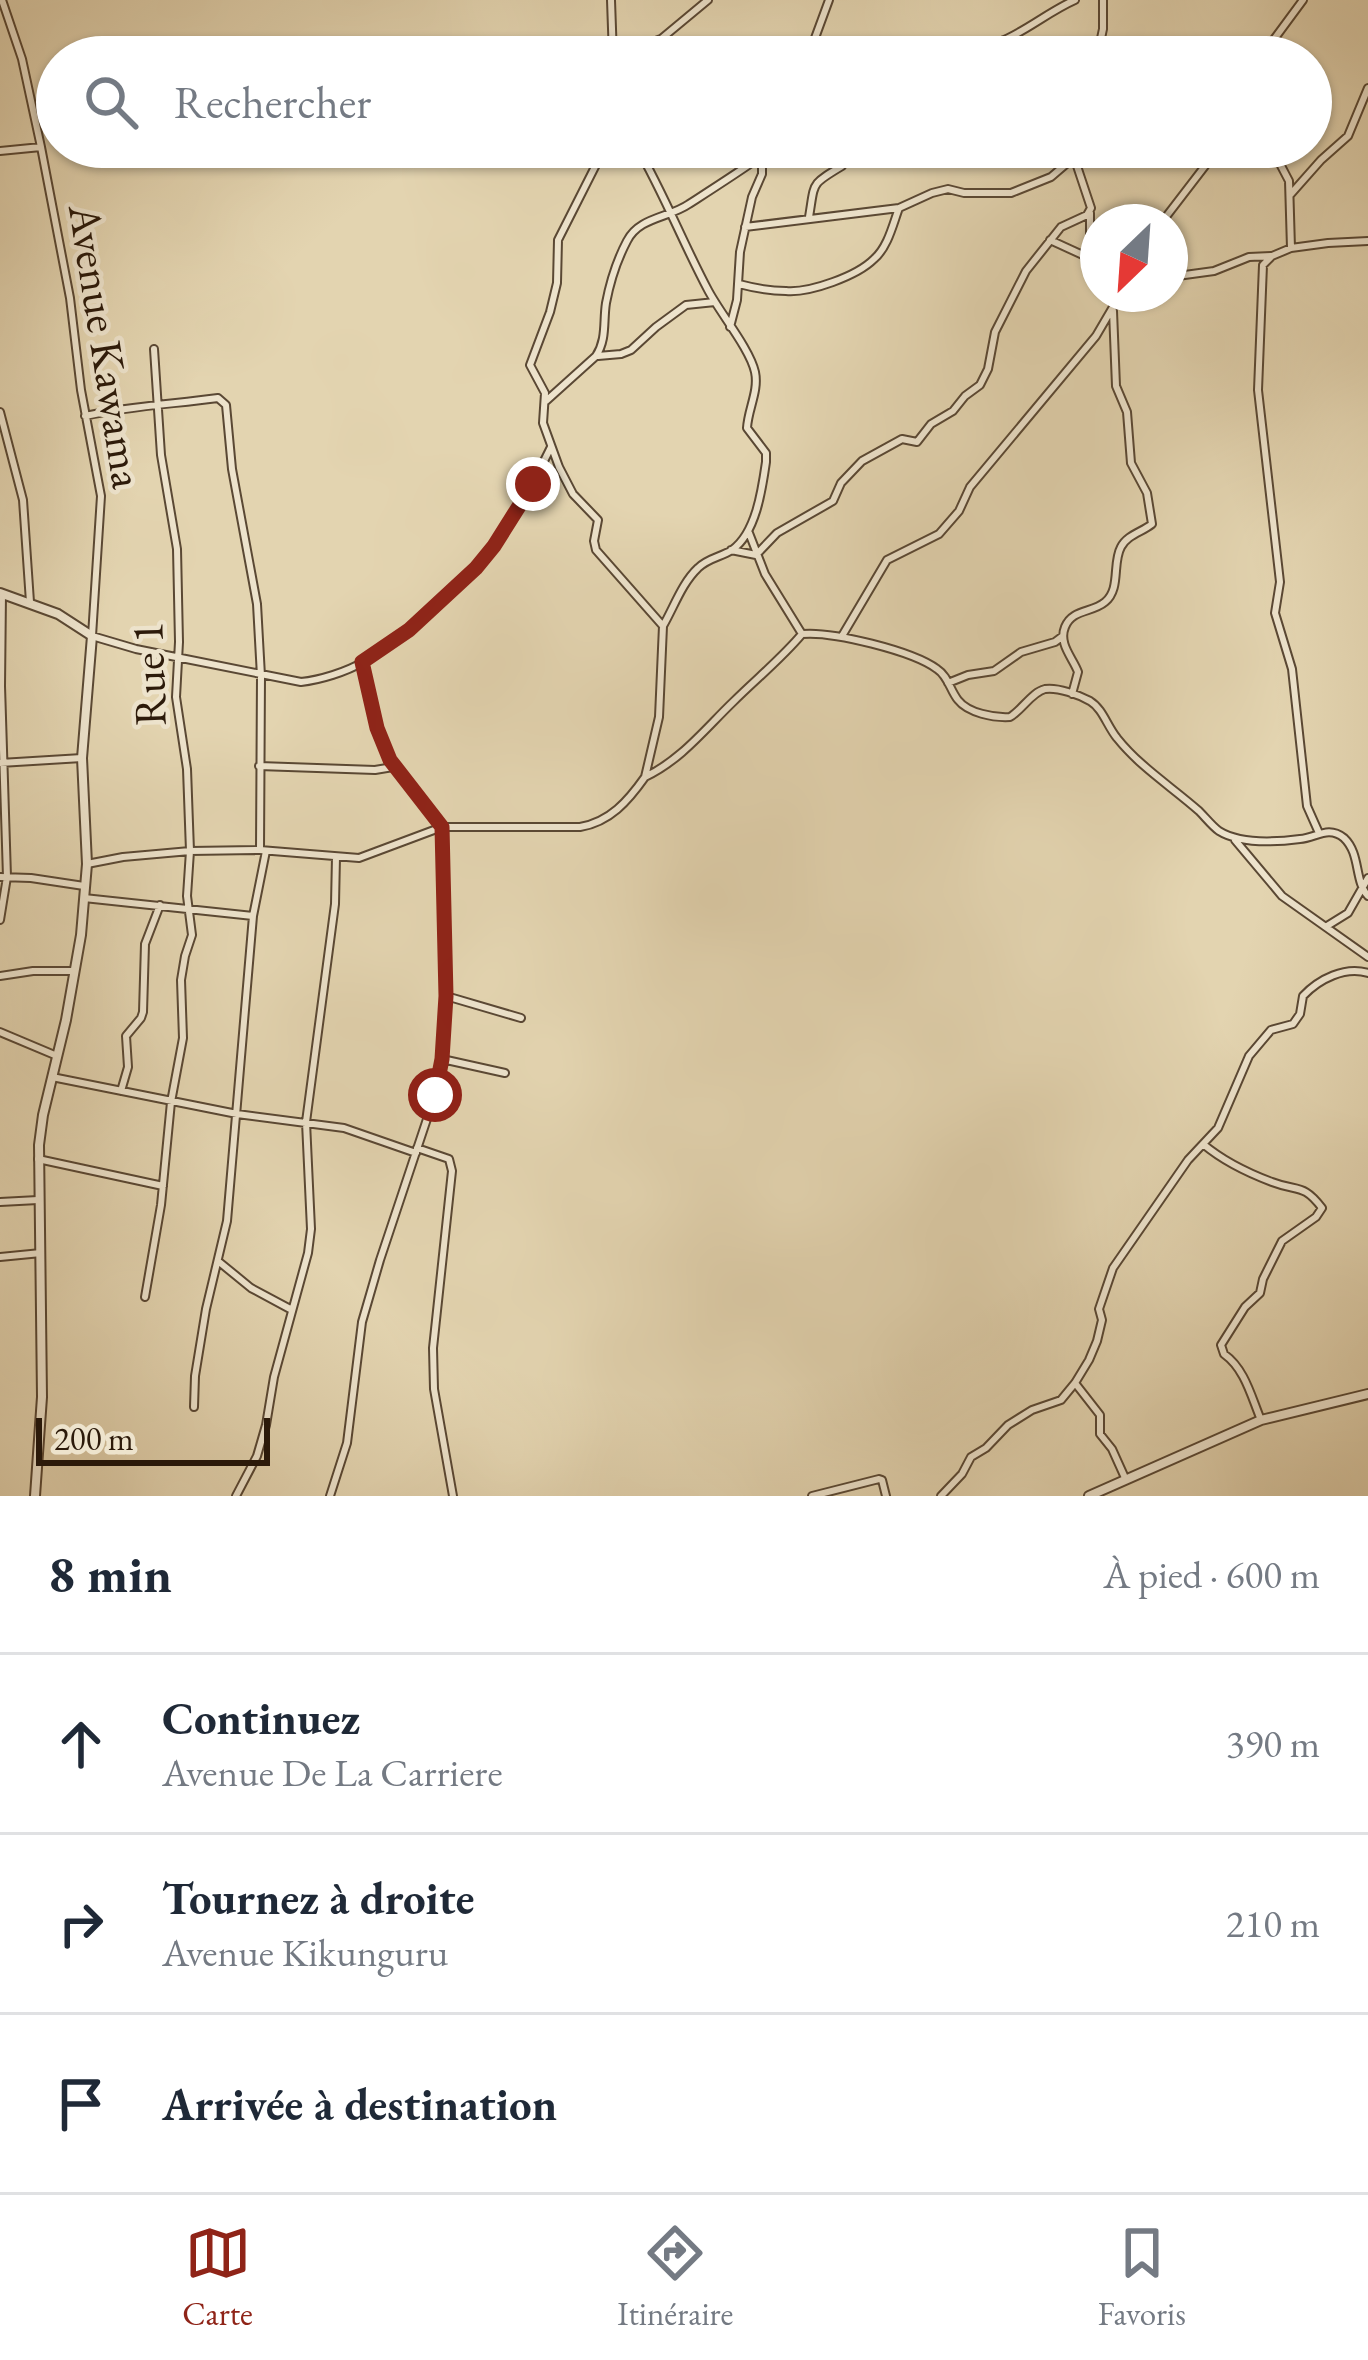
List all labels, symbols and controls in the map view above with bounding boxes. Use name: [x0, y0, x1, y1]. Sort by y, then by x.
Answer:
search box: [36, 36, 1332, 168]
icon: search: [78, 69, 144, 135]
text: Rechercher: [174, 73, 371, 131]
street label: Avenue Kawama: [56, 199, 158, 492]
north arrow: [1080, 204, 1188, 312]
route end: [506, 457, 560, 511]
street label: Rue 1: [117, 621, 179, 727]
route start: [408, 1068, 462, 1122]
scale bar: [36, 1412, 270, 1465]
text: 200 m: [54, 1417, 134, 1460]
text: 8 min: [48, 1541, 172, 1607]
text: À pied · 600 m: [1103, 1549, 1320, 1600]
text: Continuez: [162, 1689, 360, 1747]
icon: ahead: [48, 1711, 114, 1777]
text: 390 m: [1226, 1718, 1320, 1769]
text: Avenue De La Carriere: [162, 1747, 503, 1798]
text: Tournez à droite: [162, 1869, 474, 1927]
icon: right: [48, 1891, 114, 1957]
text: 210 m: [1226, 1898, 1320, 1949]
text: Avenue Kikunguru: [162, 1927, 448, 1978]
icon: arrive: [48, 2071, 114, 2137]
text: Arrivée à destination: [162, 2075, 557, 2133]
tab: Carte: [182, 2220, 253, 2335]
tab: Itinéraire: [617, 2220, 733, 2335]
tab: Favoris: [1098, 2220, 1186, 2335]

